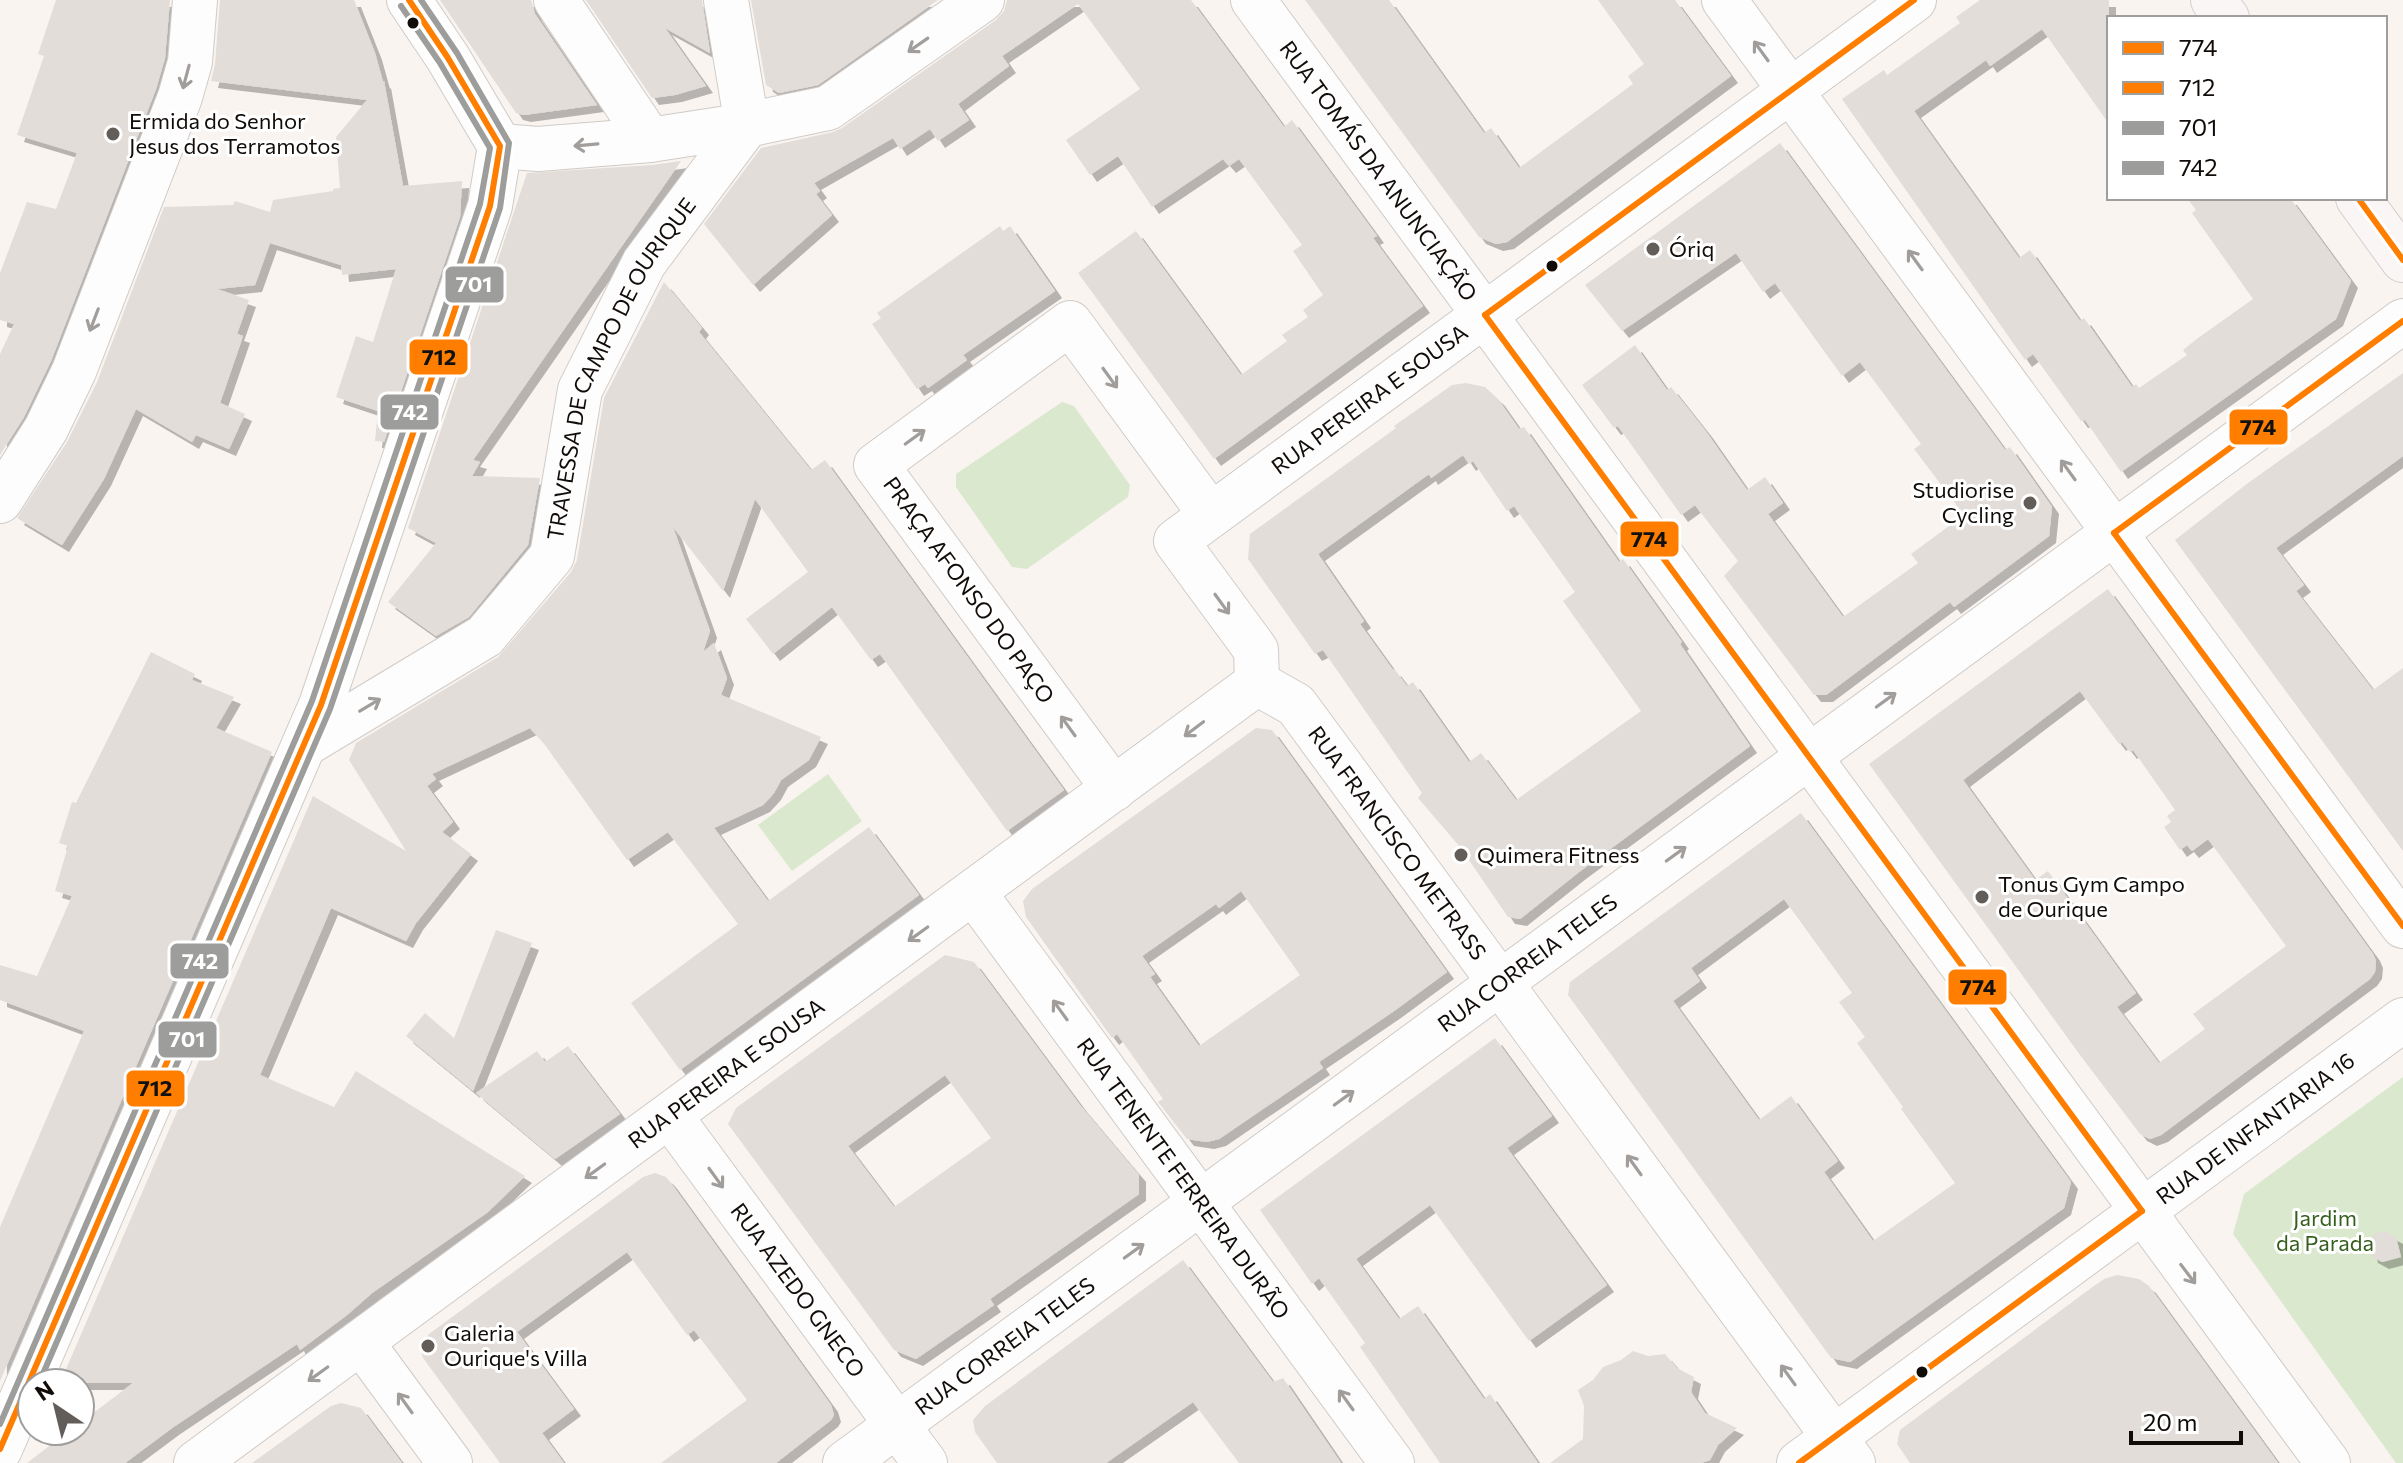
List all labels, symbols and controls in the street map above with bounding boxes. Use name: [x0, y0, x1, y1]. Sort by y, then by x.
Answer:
unlabelled marker: [405, 15, 421, 31]
legend: [2107, 16, 2387, 200]
text: 774: [2179, 32, 2217, 61]
street label: RUA TOMÁS DA ANUNCIAÇÃO: [1274, 35, 1483, 306]
one-way arrow: [908, 37, 930, 53]
one-way arrow: [1753, 40, 1769, 62]
one-way arrow: [178, 64, 193, 90]
text: 712: [2179, 72, 2215, 101]
place label: Ermida do Senhor Jesus dos Terramotos: [129, 107, 340, 159]
text: 701: [2179, 112, 2218, 141]
marker: Ermida do Senhor Jesus dos Terramotos: [104, 125, 122, 143]
one-way arrow: [573, 138, 600, 153]
text: 742: [2179, 152, 2218, 181]
street label: TRAVESSA DE CAMPO DE OURIQUE: [541, 192, 701, 542]
place label: Óriq: [1669, 235, 1714, 262]
marker: Óriq: [1644, 240, 1662, 258]
one-way arrow: [1906, 250, 1923, 272]
unlabelled marker: [1544, 258, 1560, 274]
line badge: 701: [444, 265, 505, 304]
text: 701: [456, 270, 492, 297]
one-way arrow: [86, 307, 100, 332]
street label: RUA PEREIRA E SOUSA: [1266, 318, 1472, 480]
line badge: 712: [408, 338, 469, 376]
text: 712: [422, 343, 456, 370]
one-way arrow: [1102, 366, 1118, 388]
line badge: 742: [379, 393, 440, 431]
text: 742: [392, 398, 428, 425]
line badge: 774: [2228, 408, 2289, 446]
text: 774: [2240, 413, 2276, 440]
one-way arrow: [904, 428, 925, 445]
one-way arrow: [2060, 460, 2077, 481]
street label: PRAÇA AFONSO DO PAÇO: [878, 471, 1061, 708]
place label: Studiorise Cycling: [1912, 476, 2014, 528]
marker: Studiorise Cycling: [2021, 494, 2039, 512]
line badge: 774: [1619, 520, 1680, 558]
text: 774: [1631, 525, 1667, 552]
one-way arrow: [1214, 593, 1231, 615]
one-way arrow: [1875, 692, 1896, 709]
one-way arrow: [358, 697, 381, 713]
one-way arrow: [1060, 716, 1077, 737]
street label: RUA FRANCISCO METRASS: [1303, 720, 1493, 965]
one-way arrow: [1184, 721, 1205, 738]
place label: Quimera Fitness: [1477, 841, 1640, 868]
marker: Quimera Fitness: [1452, 846, 1470, 864]
one-way arrow: [1665, 846, 1687, 862]
place label: Tonus Gym Campo de Ourique: [1998, 870, 2185, 922]
street label: RUA CORREIA TELES: [1432, 888, 1622, 1037]
marker: Tonus Gym Campo de Ourique: [1973, 888, 1991, 906]
one-way arrow: [907, 926, 929, 942]
line badge: 742: [169, 942, 230, 980]
text: 742: [182, 947, 218, 974]
line badge: 774: [1947, 968, 2008, 1006]
text: 774: [1960, 973, 1996, 1000]
street label: RUA PEREIRA E SOUSA: [623, 992, 829, 1154]
one-way arrow: [1052, 1000, 1069, 1021]
line badge: 701: [157, 1020, 218, 1059]
text: 701: [169, 1025, 205, 1052]
street label: RUA TENENTE FERREIRA DURÃO: [1072, 1032, 1296, 1324]
street label: RUA DE INFANTARIA 16: [2151, 1046, 2360, 1210]
line badge: 712: [125, 1069, 186, 1108]
text: 712: [138, 1074, 172, 1101]
one-way arrow: [1332, 1089, 1354, 1106]
one-way arrow: [1626, 1155, 1643, 1176]
one-way arrow: [585, 1162, 606, 1179]
one-way arrow: [708, 1167, 725, 1189]
street label: RUA AZEDO GNECO: [725, 1197, 871, 1382]
park label: Jardim da Parada: [2276, 1204, 2374, 1256]
one-way arrow: [1123, 1243, 1144, 1260]
one-way arrow: [2180, 1262, 2197, 1284]
street label: RUA CORREIA TELES: [909, 1271, 1100, 1420]
place label: Galeria Ourique's Villa: [444, 1319, 588, 1371]
marker: Galeria Ourique's Villa: [419, 1337, 437, 1355]
one-way arrow: [1780, 1364, 1796, 1386]
unlabelled marker: [1914, 1364, 1930, 1380]
one-way arrow: [307, 1366, 329, 1382]
north arrow: [16, 1367, 96, 1447]
text: N: [30, 1374, 59, 1406]
one-way arrow: [1338, 1390, 1355, 1411]
one-way arrow: [397, 1392, 414, 1414]
scale bar: [2131, 1395, 2241, 1445]
text: 20 m: [2143, 1407, 2197, 1436]

